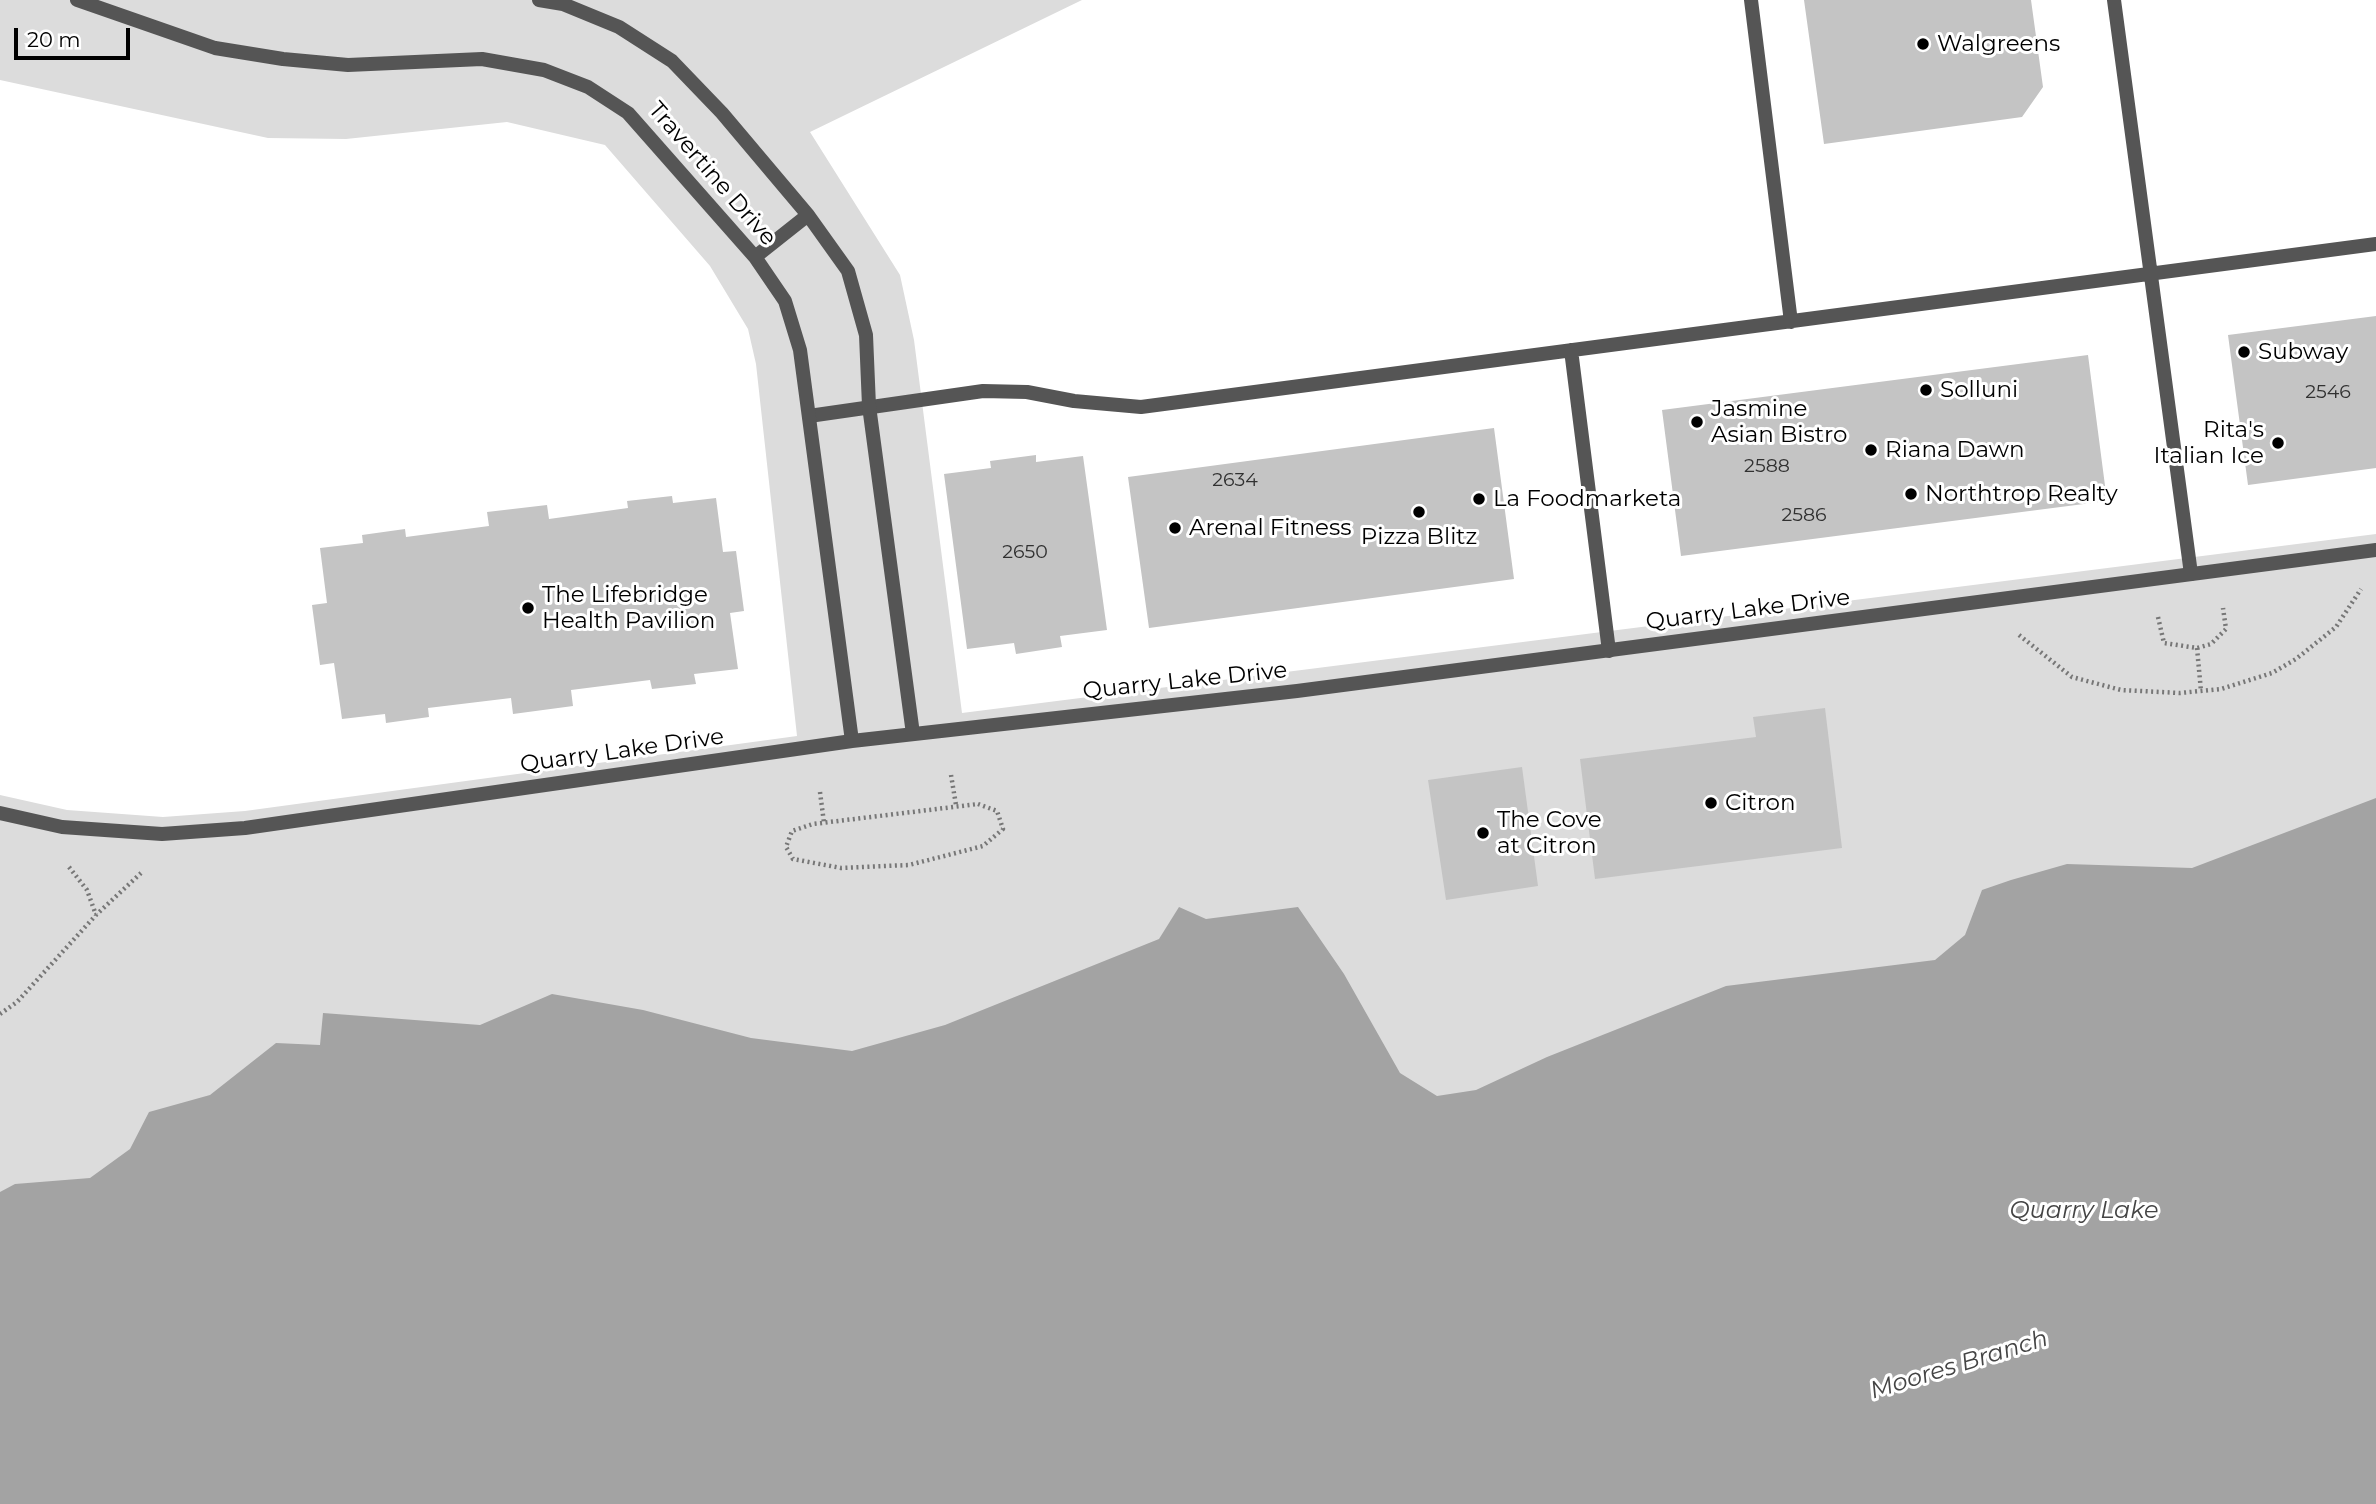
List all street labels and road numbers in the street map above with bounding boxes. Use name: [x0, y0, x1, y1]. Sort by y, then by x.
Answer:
street label: Travertine Drive: [642, 97, 782, 251]
street label: Quarry Lake Drive: [1644, 584, 1852, 636]
street label: Quarry Lake Drive: [1081, 657, 1289, 705]
street label: Quarry Lake Drive: [518, 723, 726, 779]

